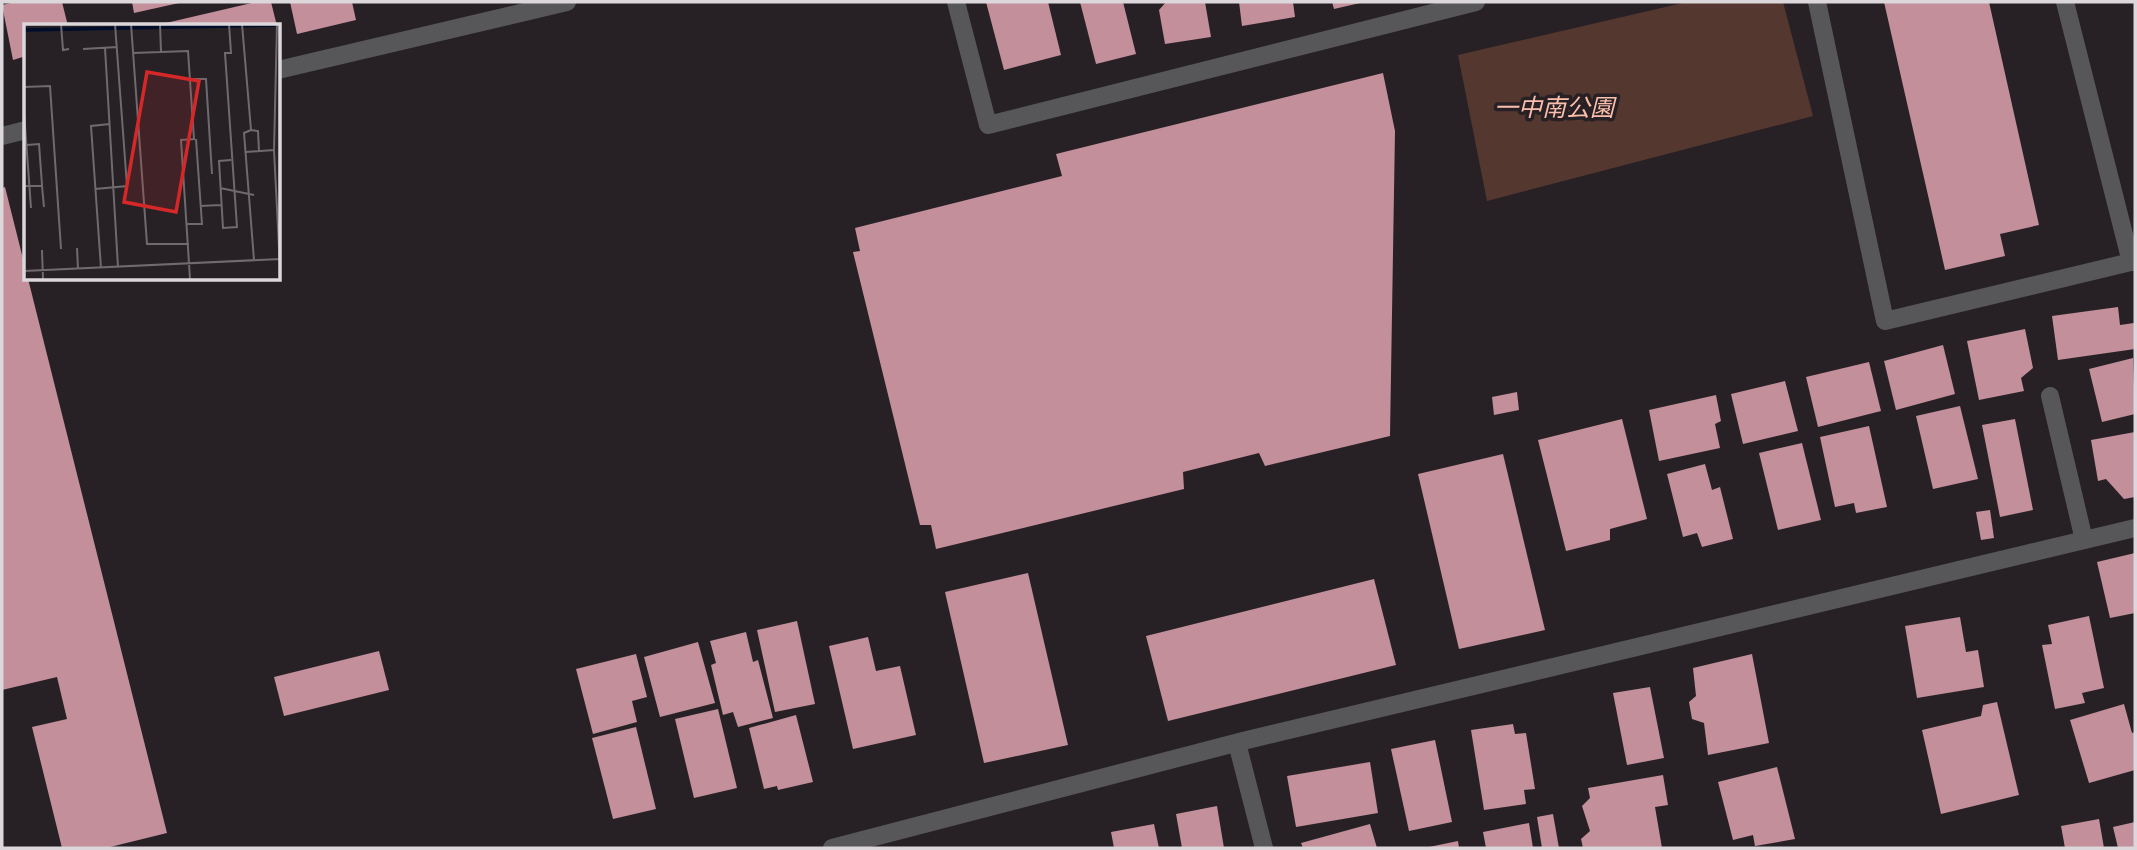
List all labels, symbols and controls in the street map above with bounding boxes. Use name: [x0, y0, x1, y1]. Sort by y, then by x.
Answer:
inset map: [24, 24, 280, 280]
park label: 一中南公園: [1494, 94, 1617, 121]

